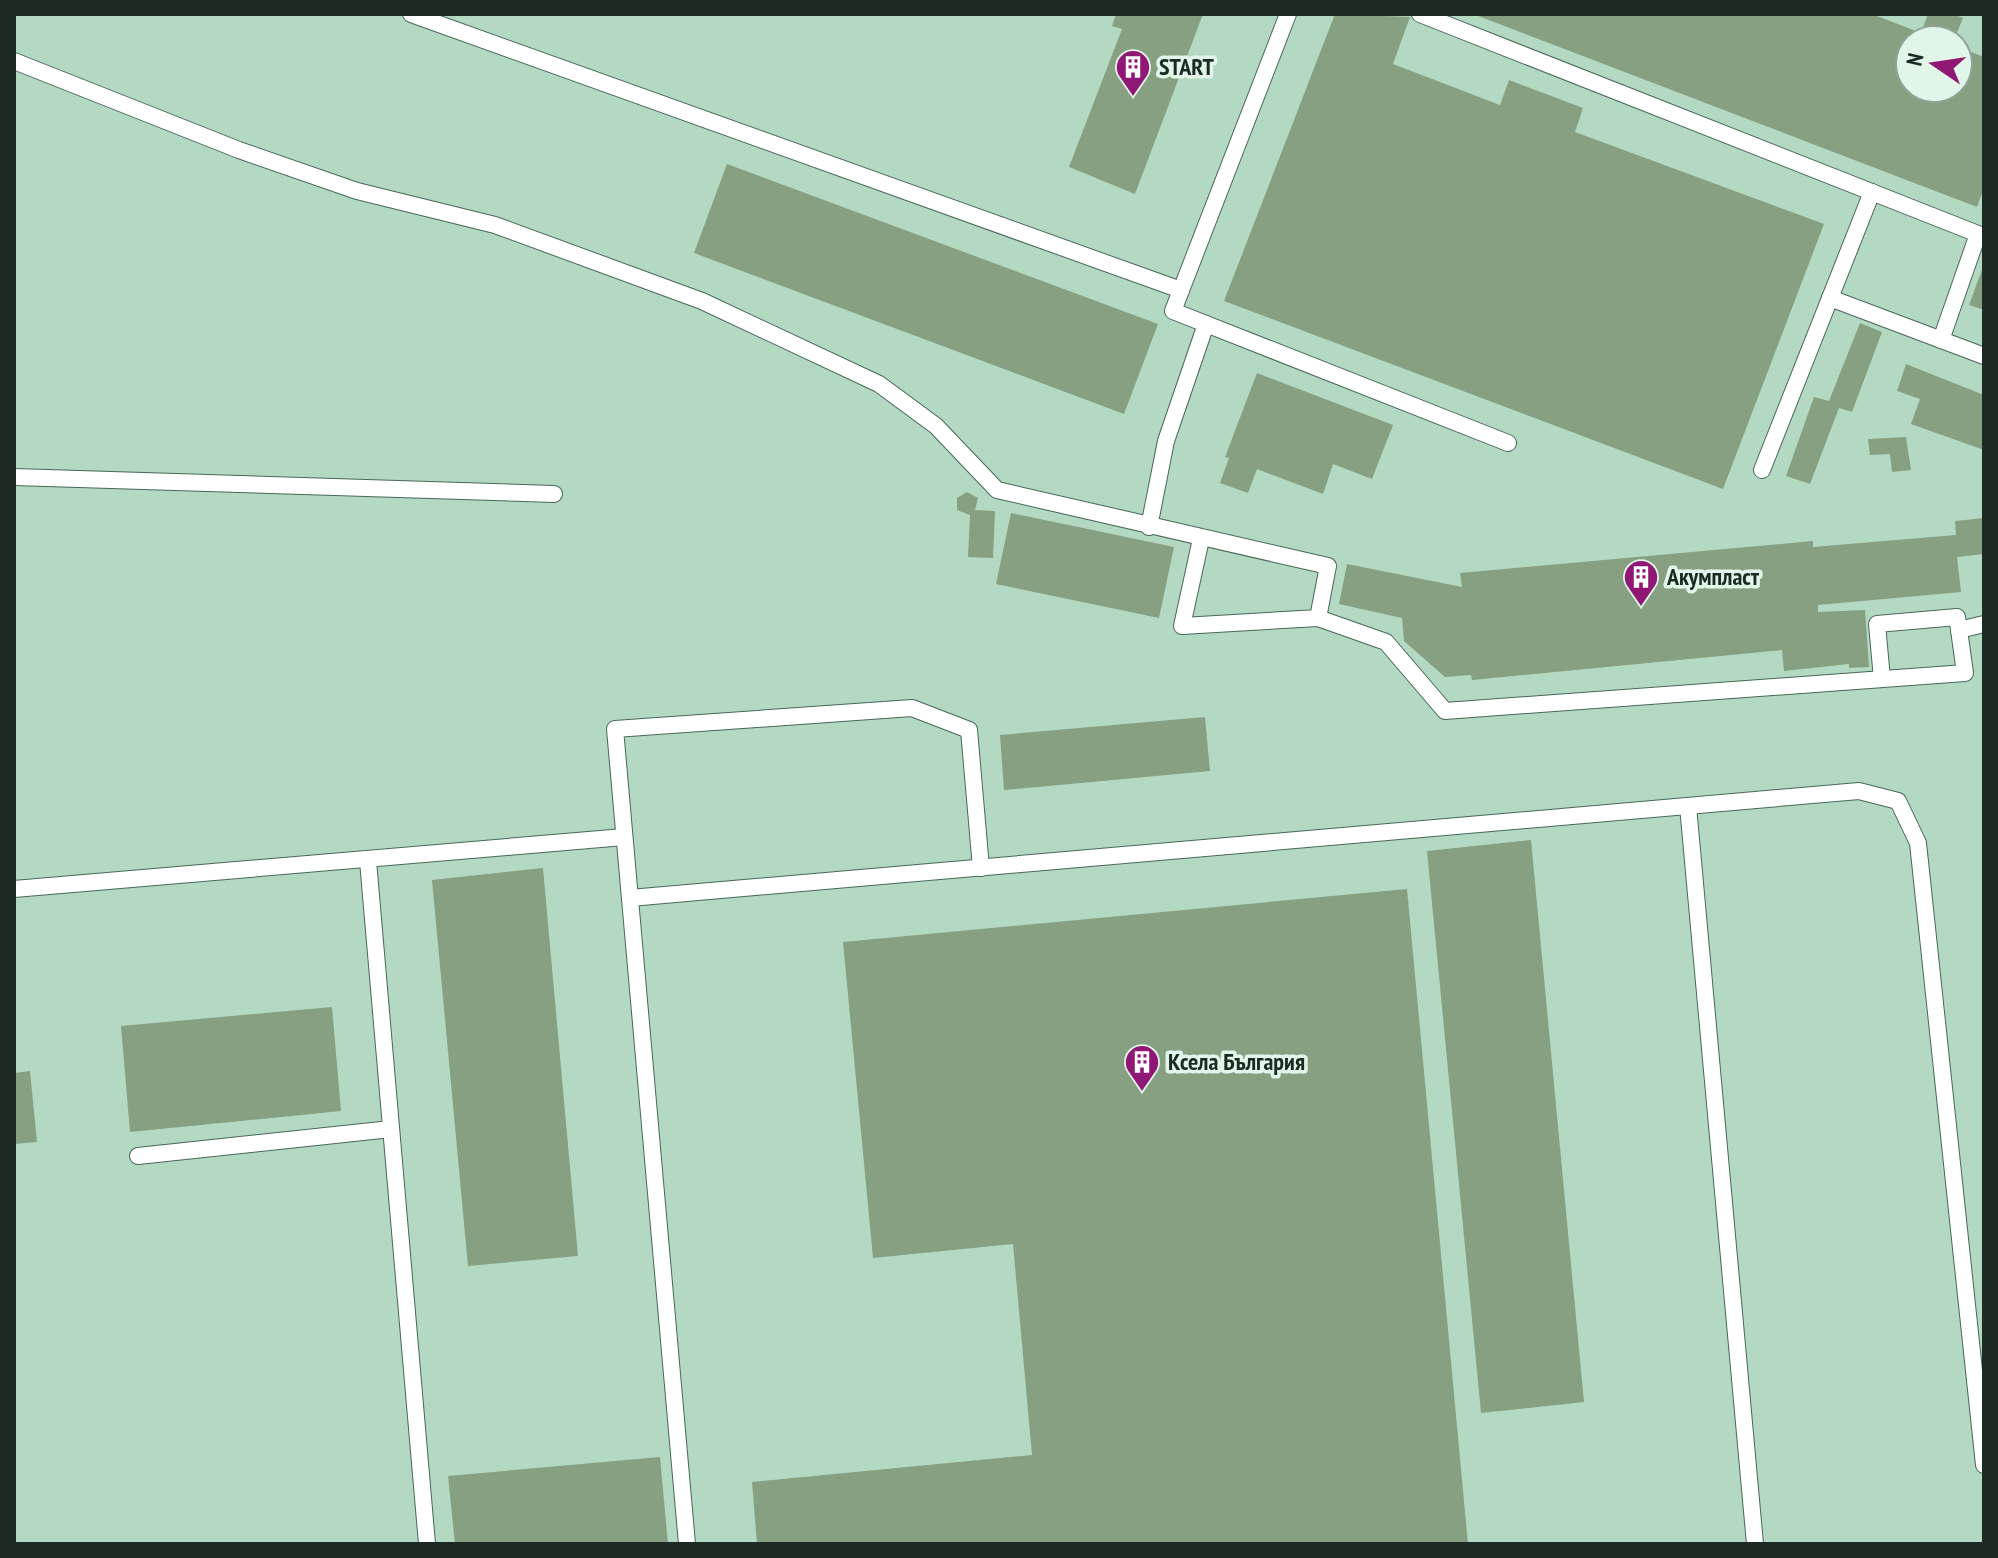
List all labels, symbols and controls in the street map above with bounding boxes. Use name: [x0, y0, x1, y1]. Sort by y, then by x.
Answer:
north arrow: [1894, 24, 1974, 104]
building icon: START: [1114, 48, 1152, 98]
place label: START: [1159, 51, 1215, 82]
text: N: [1900, 51, 1929, 68]
building icon: Акумпласт: [1622, 558, 1660, 608]
place label: Акумпласт: [1666, 561, 1760, 592]
building icon: Ксела България: [1123, 1043, 1161, 1093]
place label: Ксела България: [1168, 1046, 1305, 1077]

